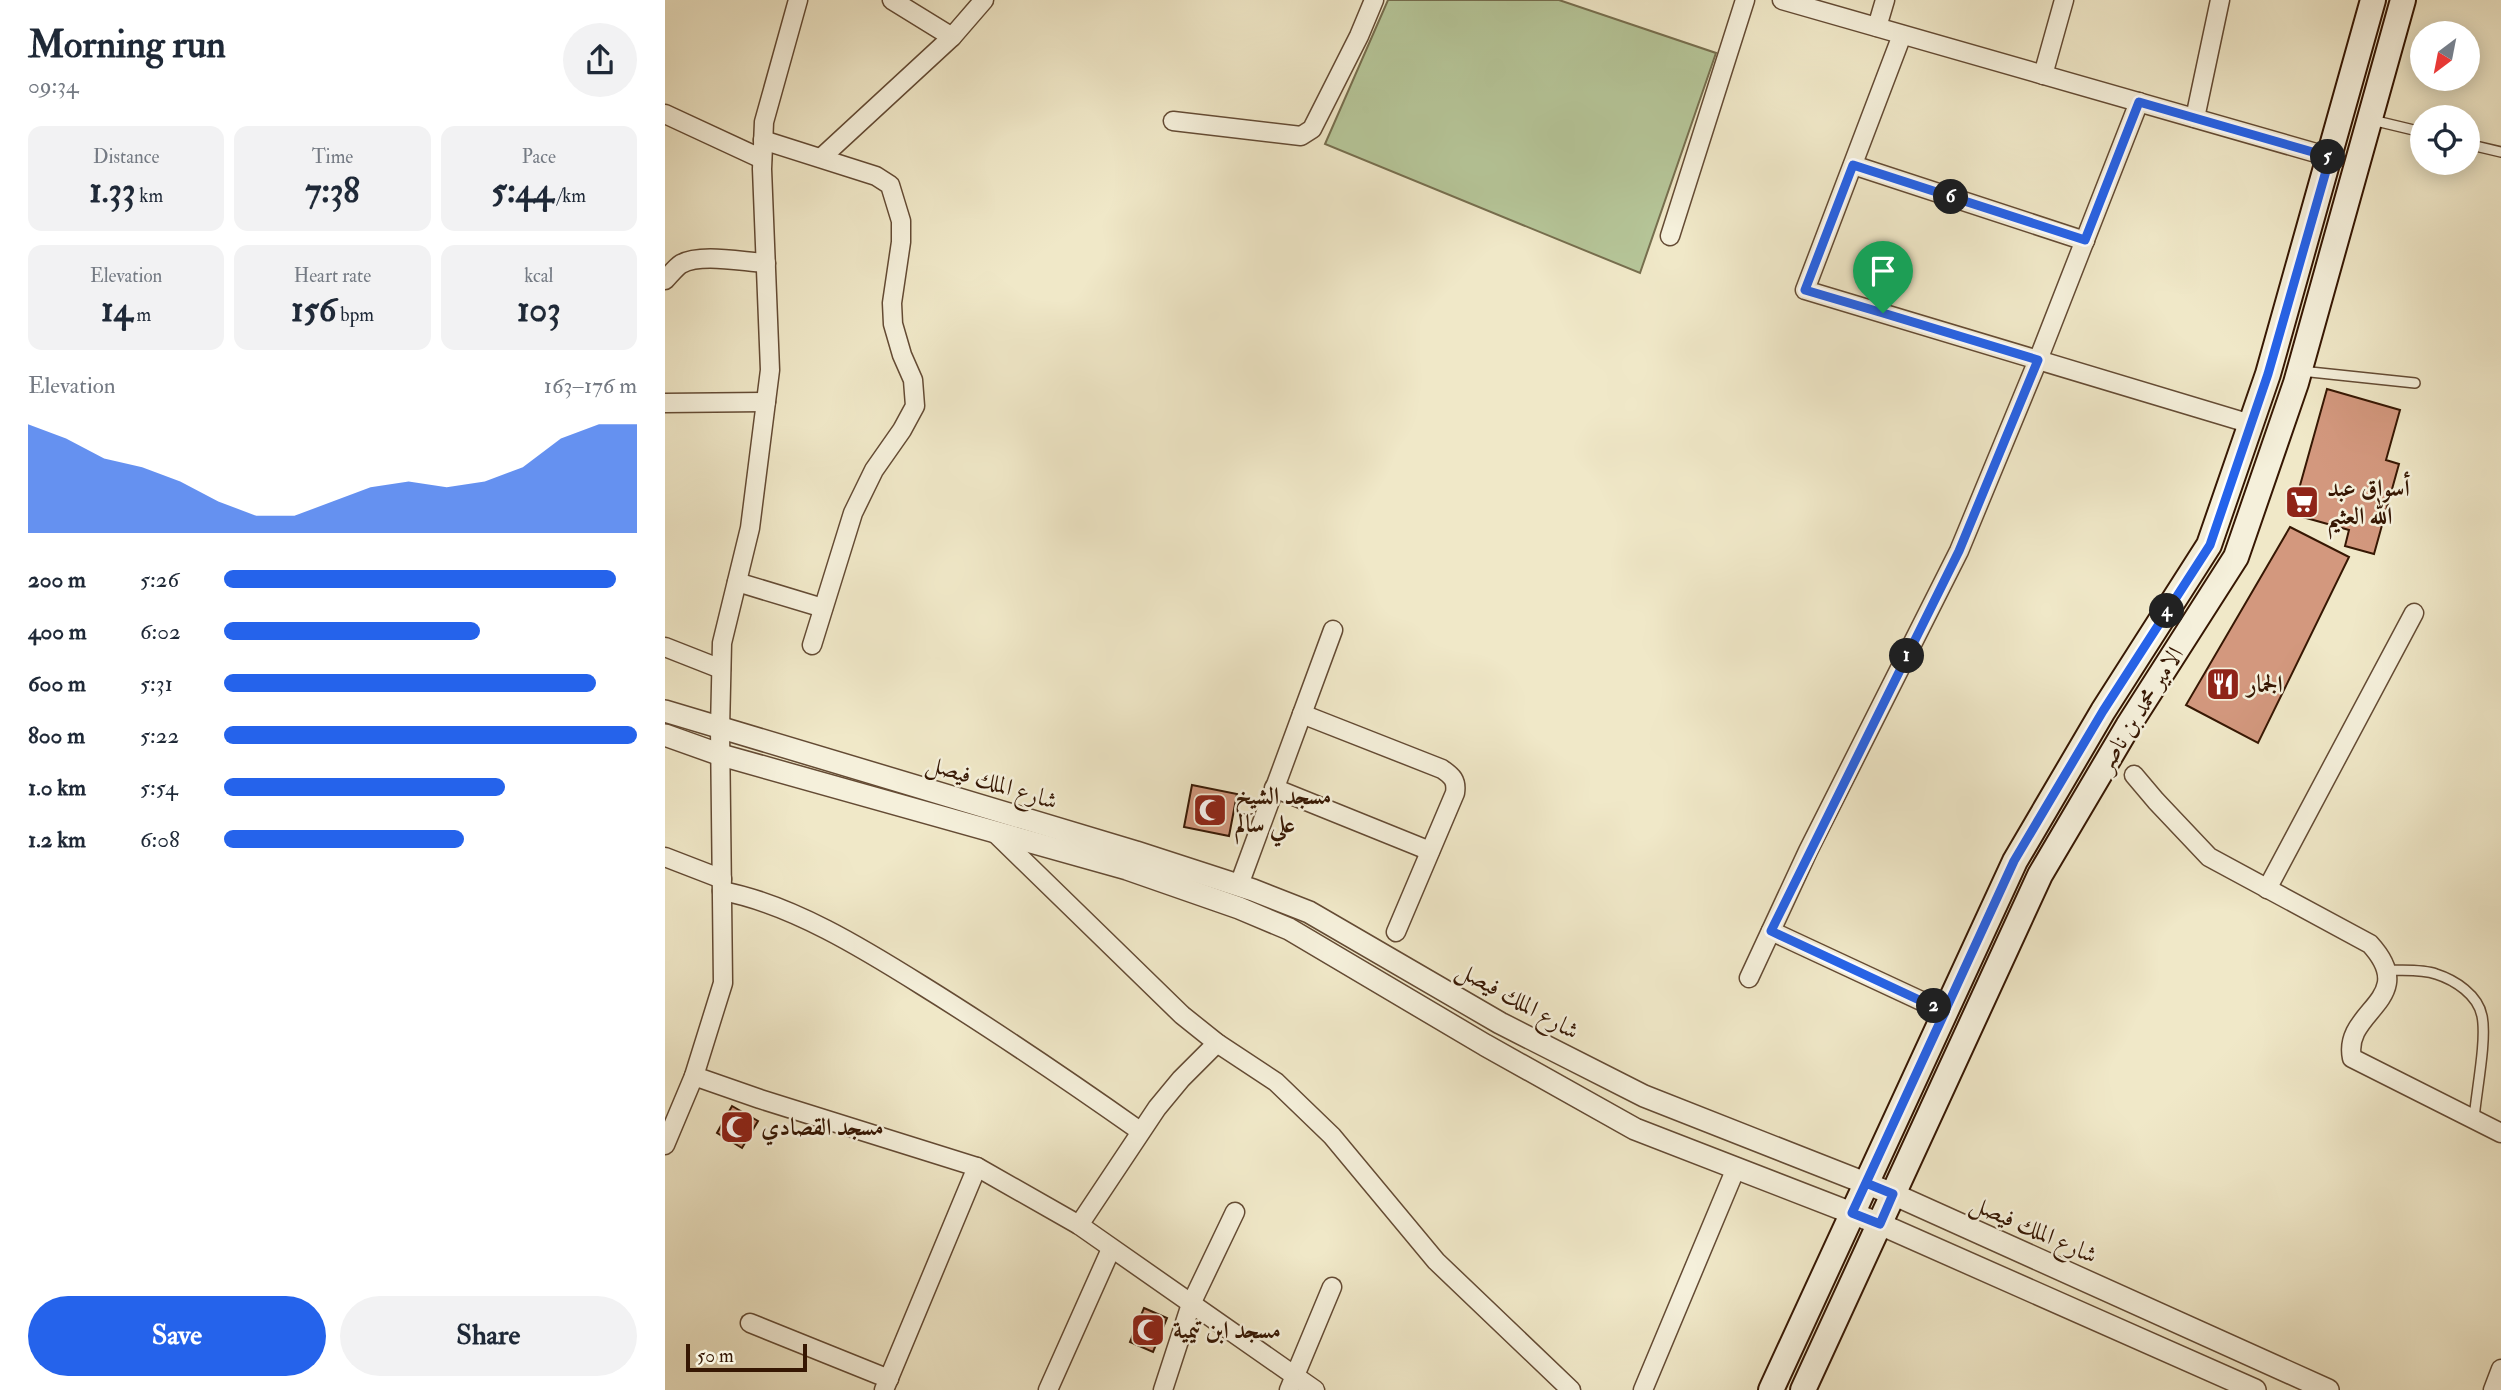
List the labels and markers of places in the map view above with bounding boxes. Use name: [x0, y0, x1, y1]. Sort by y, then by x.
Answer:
pin: 5: [2311, 140, 2345, 174]
pin: 6: [1933, 180, 1969, 214]
pin: [1853, 241, 1913, 313]
place label: أسواق عبد الله العثيم: [2327, 471, 2410, 540]
supermarket icon: أسواق عبد الله العثيم: [2283, 483, 2321, 521]
pin: 4: [2149, 594, 2185, 628]
pin: 1: [1889, 638, 1925, 674]
restaurant icon: الجمار: [2204, 665, 2242, 703]
place label: الجمار: [2244, 669, 2283, 700]
place label: مسجد الشيخ علي سالم: [1235, 781, 1331, 847]
mosque icon: مسجد الشيخ علي سالم: [1191, 791, 1229, 829]
pin: 2: [1917, 988, 1951, 1024]
mosque icon: مسجد القصادي: [718, 1108, 756, 1146]
place label: مسجد القصادي: [761, 1112, 884, 1146]
mosque icon: مسجد ابن تيمية: [1129, 1311, 1167, 1349]
place label: مسجد ابن تيمية: [1173, 1315, 1281, 1346]

